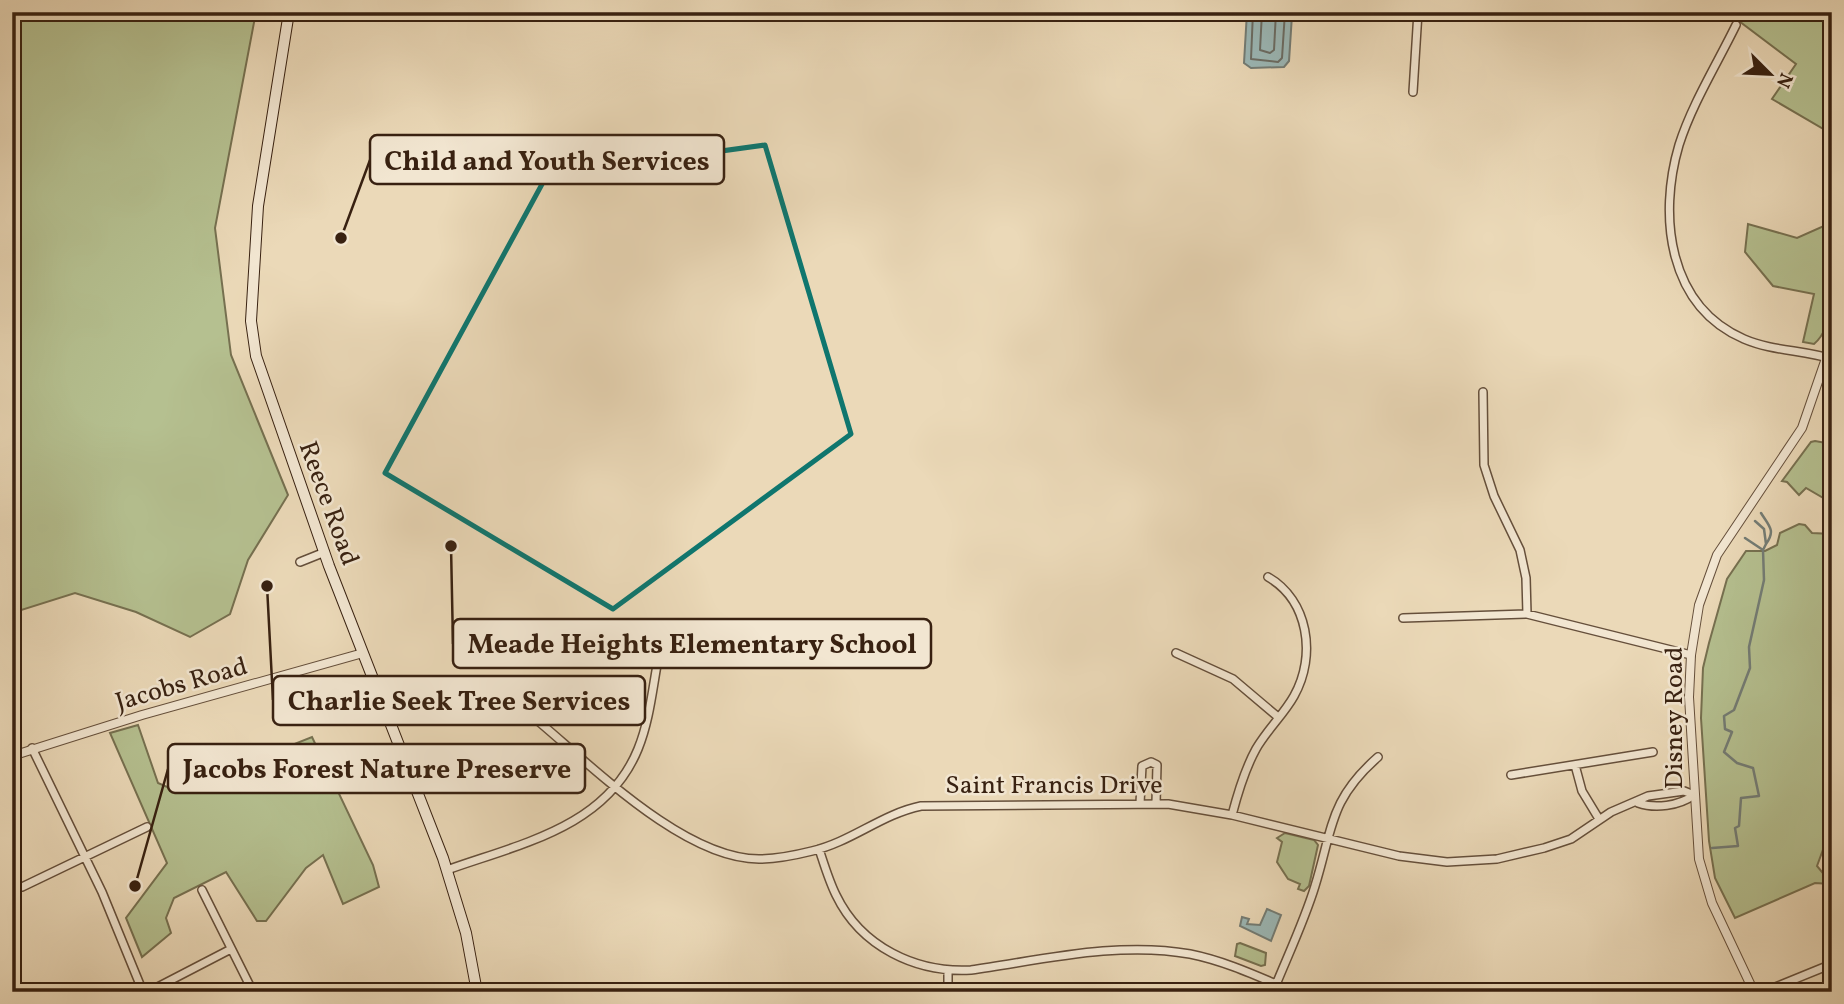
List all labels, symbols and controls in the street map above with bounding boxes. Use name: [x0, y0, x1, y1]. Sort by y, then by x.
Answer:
north arrow: [1736, 38, 1806, 108]
text: N: [1769, 69, 1798, 92]
callout: Child and Youth Services: [370, 135, 724, 184]
text: Child and Youth Services: [384, 143, 710, 182]
street label: Reece Road: [289, 437, 367, 571]
callout: Meade Heights Elementary School: [453, 619, 931, 668]
text: Meade Heights Elementary School: [467, 626, 917, 665]
street label: Disney Road: [1657, 647, 1693, 789]
street label: Jacobs Road: [111, 649, 252, 721]
callout: Charlie Seek Tree Services: [273, 676, 645, 725]
text: Charlie Seek Tree Services: [288, 683, 630, 722]
callout: Jacobs Forest Nature Preserve: [168, 744, 585, 793]
text: Jacobs Forest Nature Preserve: [182, 751, 571, 790]
street label: Saint Francis Drive: [945, 768, 1163, 804]

